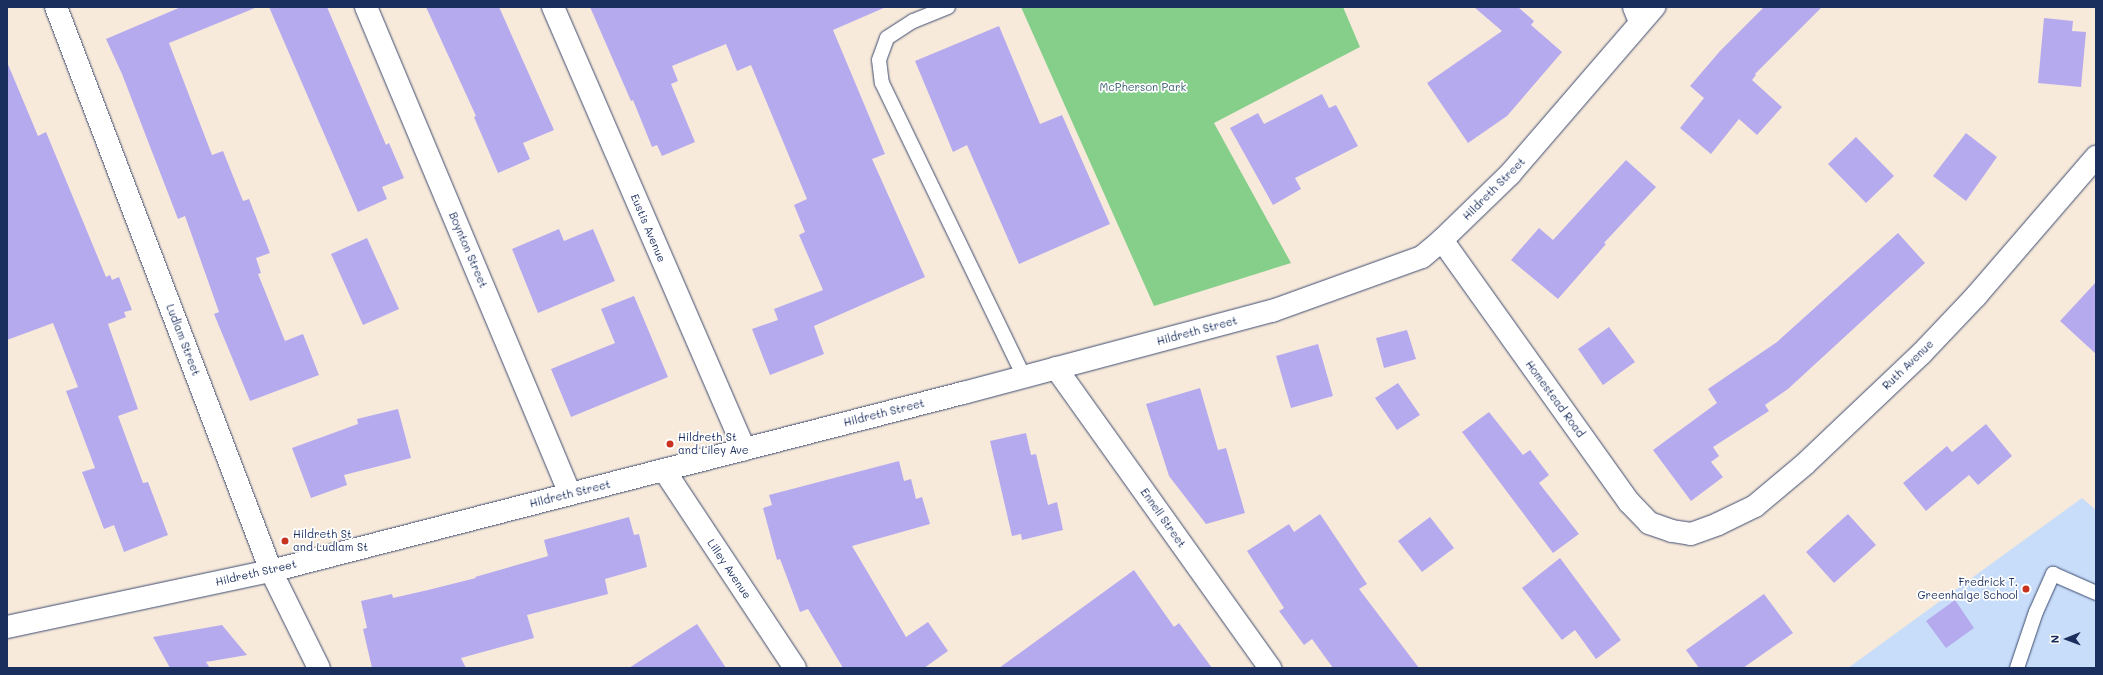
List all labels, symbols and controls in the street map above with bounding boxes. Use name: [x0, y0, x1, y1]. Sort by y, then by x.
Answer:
park label: McPherson Park: [1100, 80, 1186, 94]
street label: Hildreth Street: [1460, 155, 1528, 223]
street label: Eustis Avenue: [628, 192, 668, 264]
street label: Boynton Street: [446, 210, 490, 290]
street label: Ludlam Street: [163, 302, 203, 378]
street label: Hildreth Street: [1155, 314, 1239, 348]
street label: Ruth Avenue: [1880, 337, 1936, 393]
street label: Homestead Road: [1523, 358, 1587, 440]
street label: Hildreth Street: [842, 397, 926, 429]
place label: Hildreth St and Liley Ave: [678, 431, 749, 457]
marker: Hildreth St and Liley Ave: [665, 439, 675, 449]
street label: Hildreth Street: [528, 478, 612, 510]
street label: Ennell Street: [1138, 486, 1188, 550]
place label: Hildreth St and Ludlam St: [293, 528, 368, 554]
marker: Hildreth St and Ludlam St: [280, 536, 290, 546]
street label: Lilley Avenue: [704, 537, 754, 601]
street label: Hildreth Street: [214, 557, 298, 589]
place label: Fredrick T. Greenhalge School: [1917, 576, 2018, 602]
marker: Fredrick T. Greenhalge School: [2021, 584, 2031, 594]
north arrow: [2047, 619, 2087, 659]
text: N: [2047, 635, 2062, 644]

